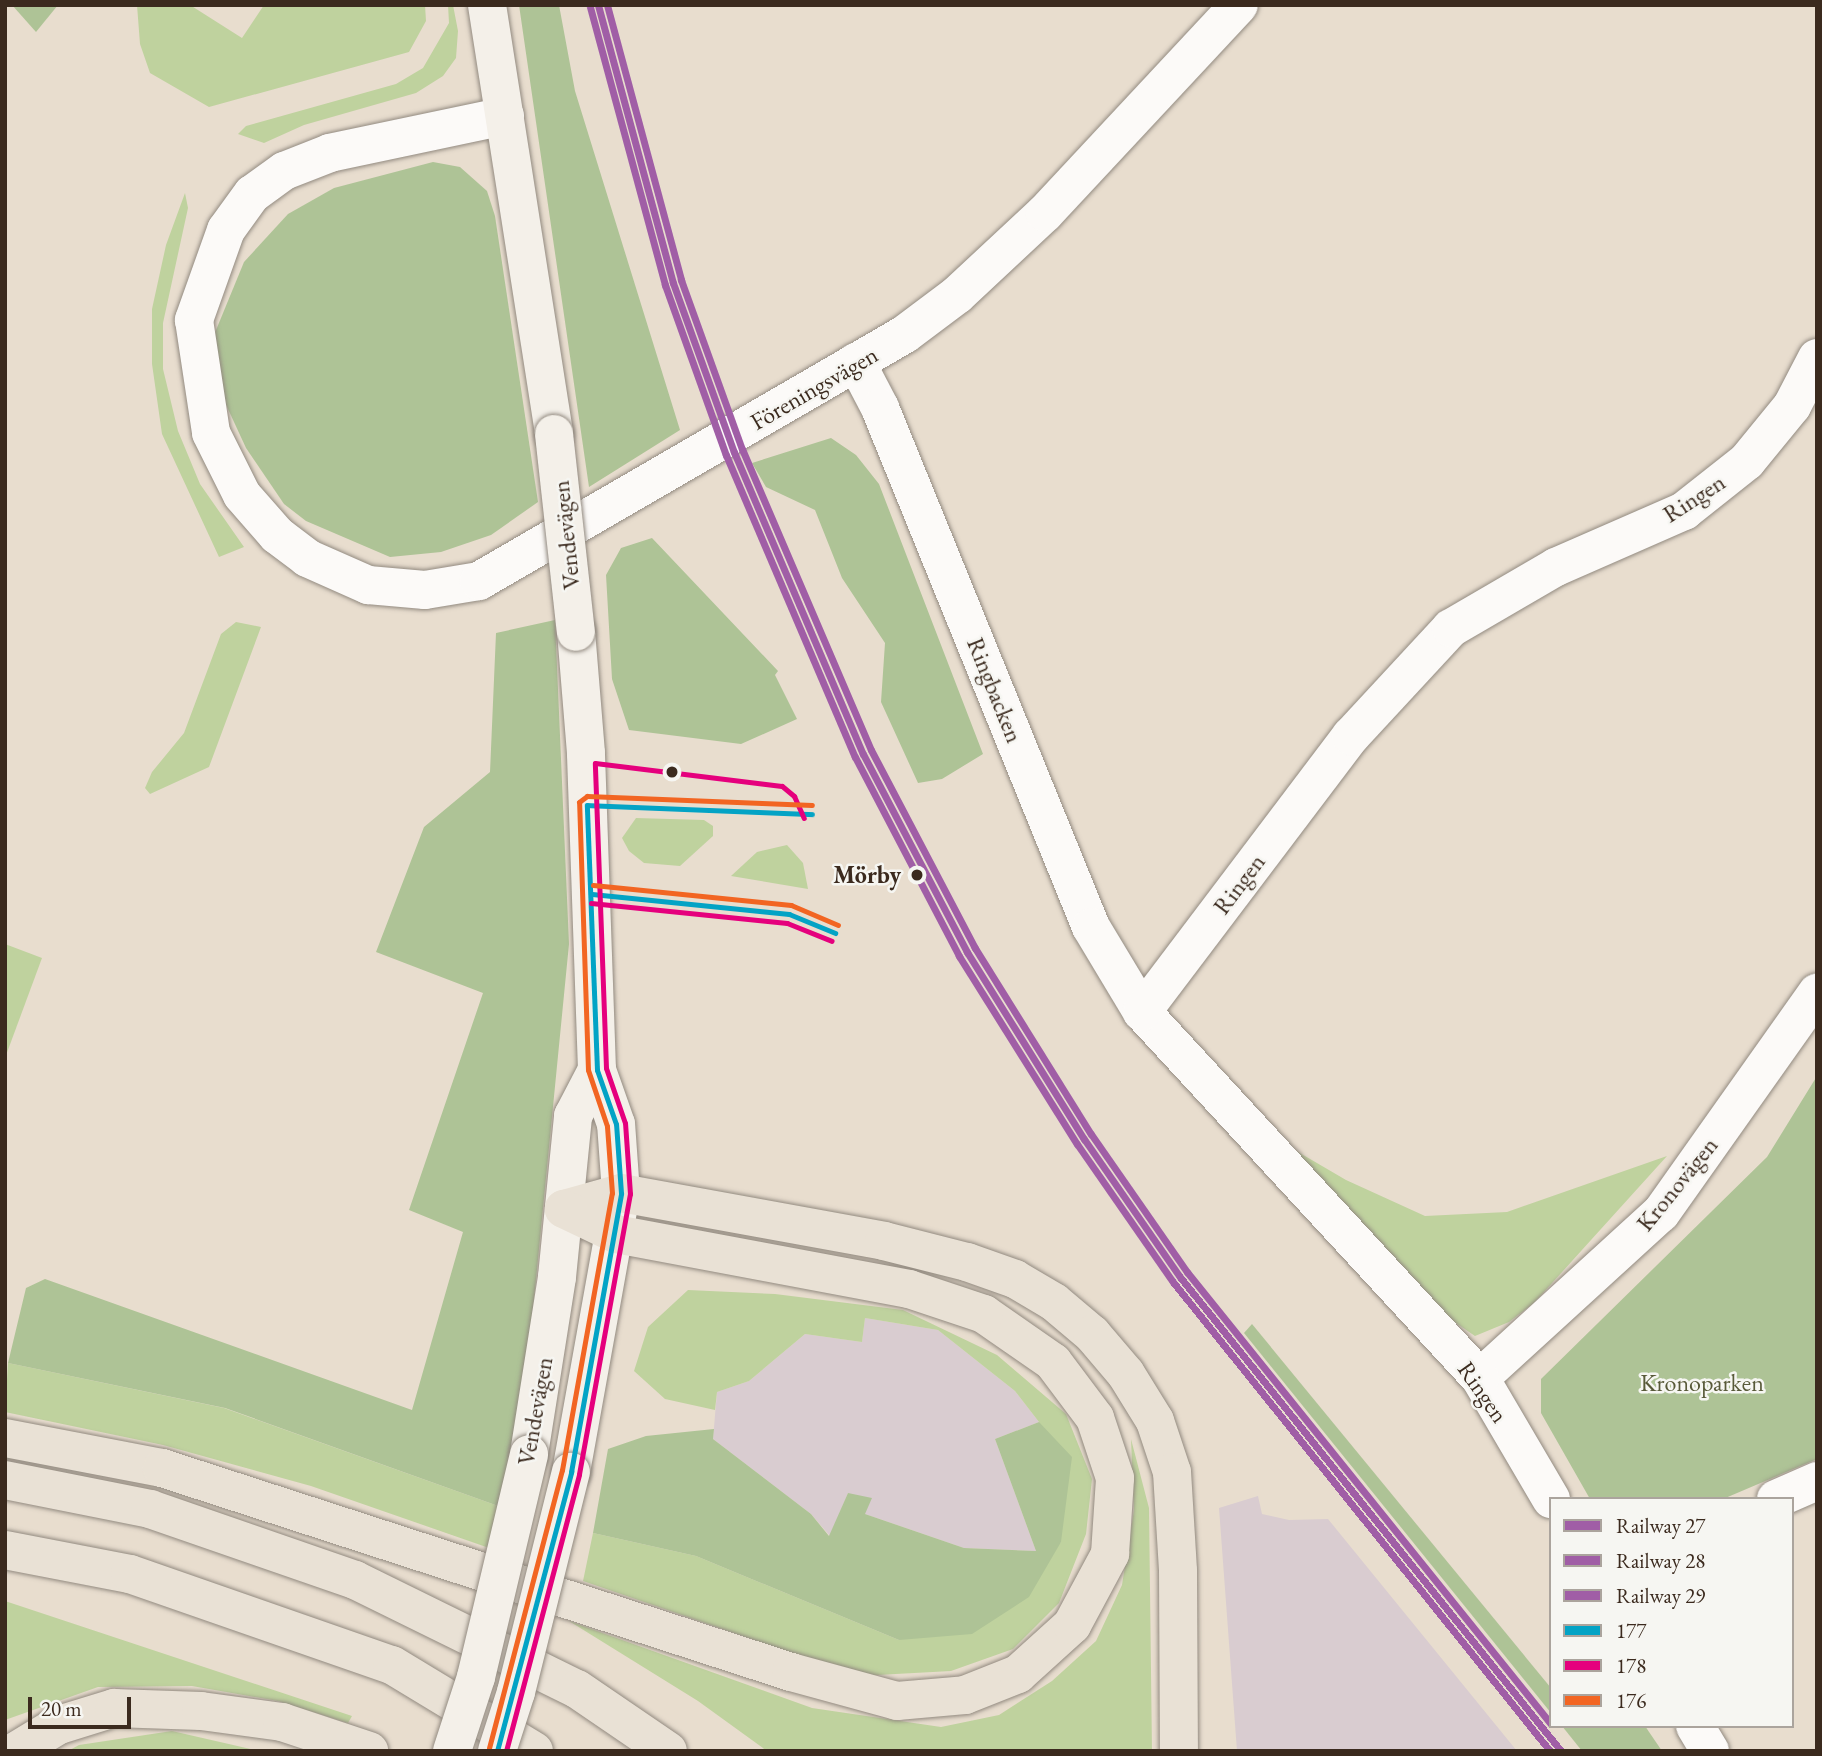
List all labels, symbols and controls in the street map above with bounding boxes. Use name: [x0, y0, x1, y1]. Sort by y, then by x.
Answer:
street label: Föreningsvägen: [745, 340, 883, 436]
street label: Ringen: [1658, 467, 1730, 529]
street label: Vendevägen: [546, 479, 586, 591]
street label: Ringbacken: [961, 633, 1029, 747]
unlabelled marker: [665, 765, 679, 779]
street label: Ringen: [1207, 848, 1271, 920]
place label: Mörby: [833, 861, 901, 889]
marker: Mörby: [907, 865, 927, 885]
street label: Kronovägen: [1630, 1131, 1724, 1237]
street label: Vendevägen: [511, 1355, 559, 1467]
street label: Ringen: [1452, 1356, 1514, 1428]
park label: Kronoparken: [1640, 1369, 1764, 1397]
legend: [1549, 1497, 1794, 1728]
text: Railway 27: [1616, 1512, 1705, 1539]
text: Railway 28: [1616, 1547, 1705, 1574]
text: Railway 29: [1616, 1582, 1705, 1609]
text: 177: [1616, 1617, 1646, 1644]
text: 178: [1616, 1652, 1646, 1679]
scale bar: [32, 1682, 135, 1726]
text: 176: [1616, 1687, 1646, 1714]
text: 20 m: [41, 1695, 82, 1722]

